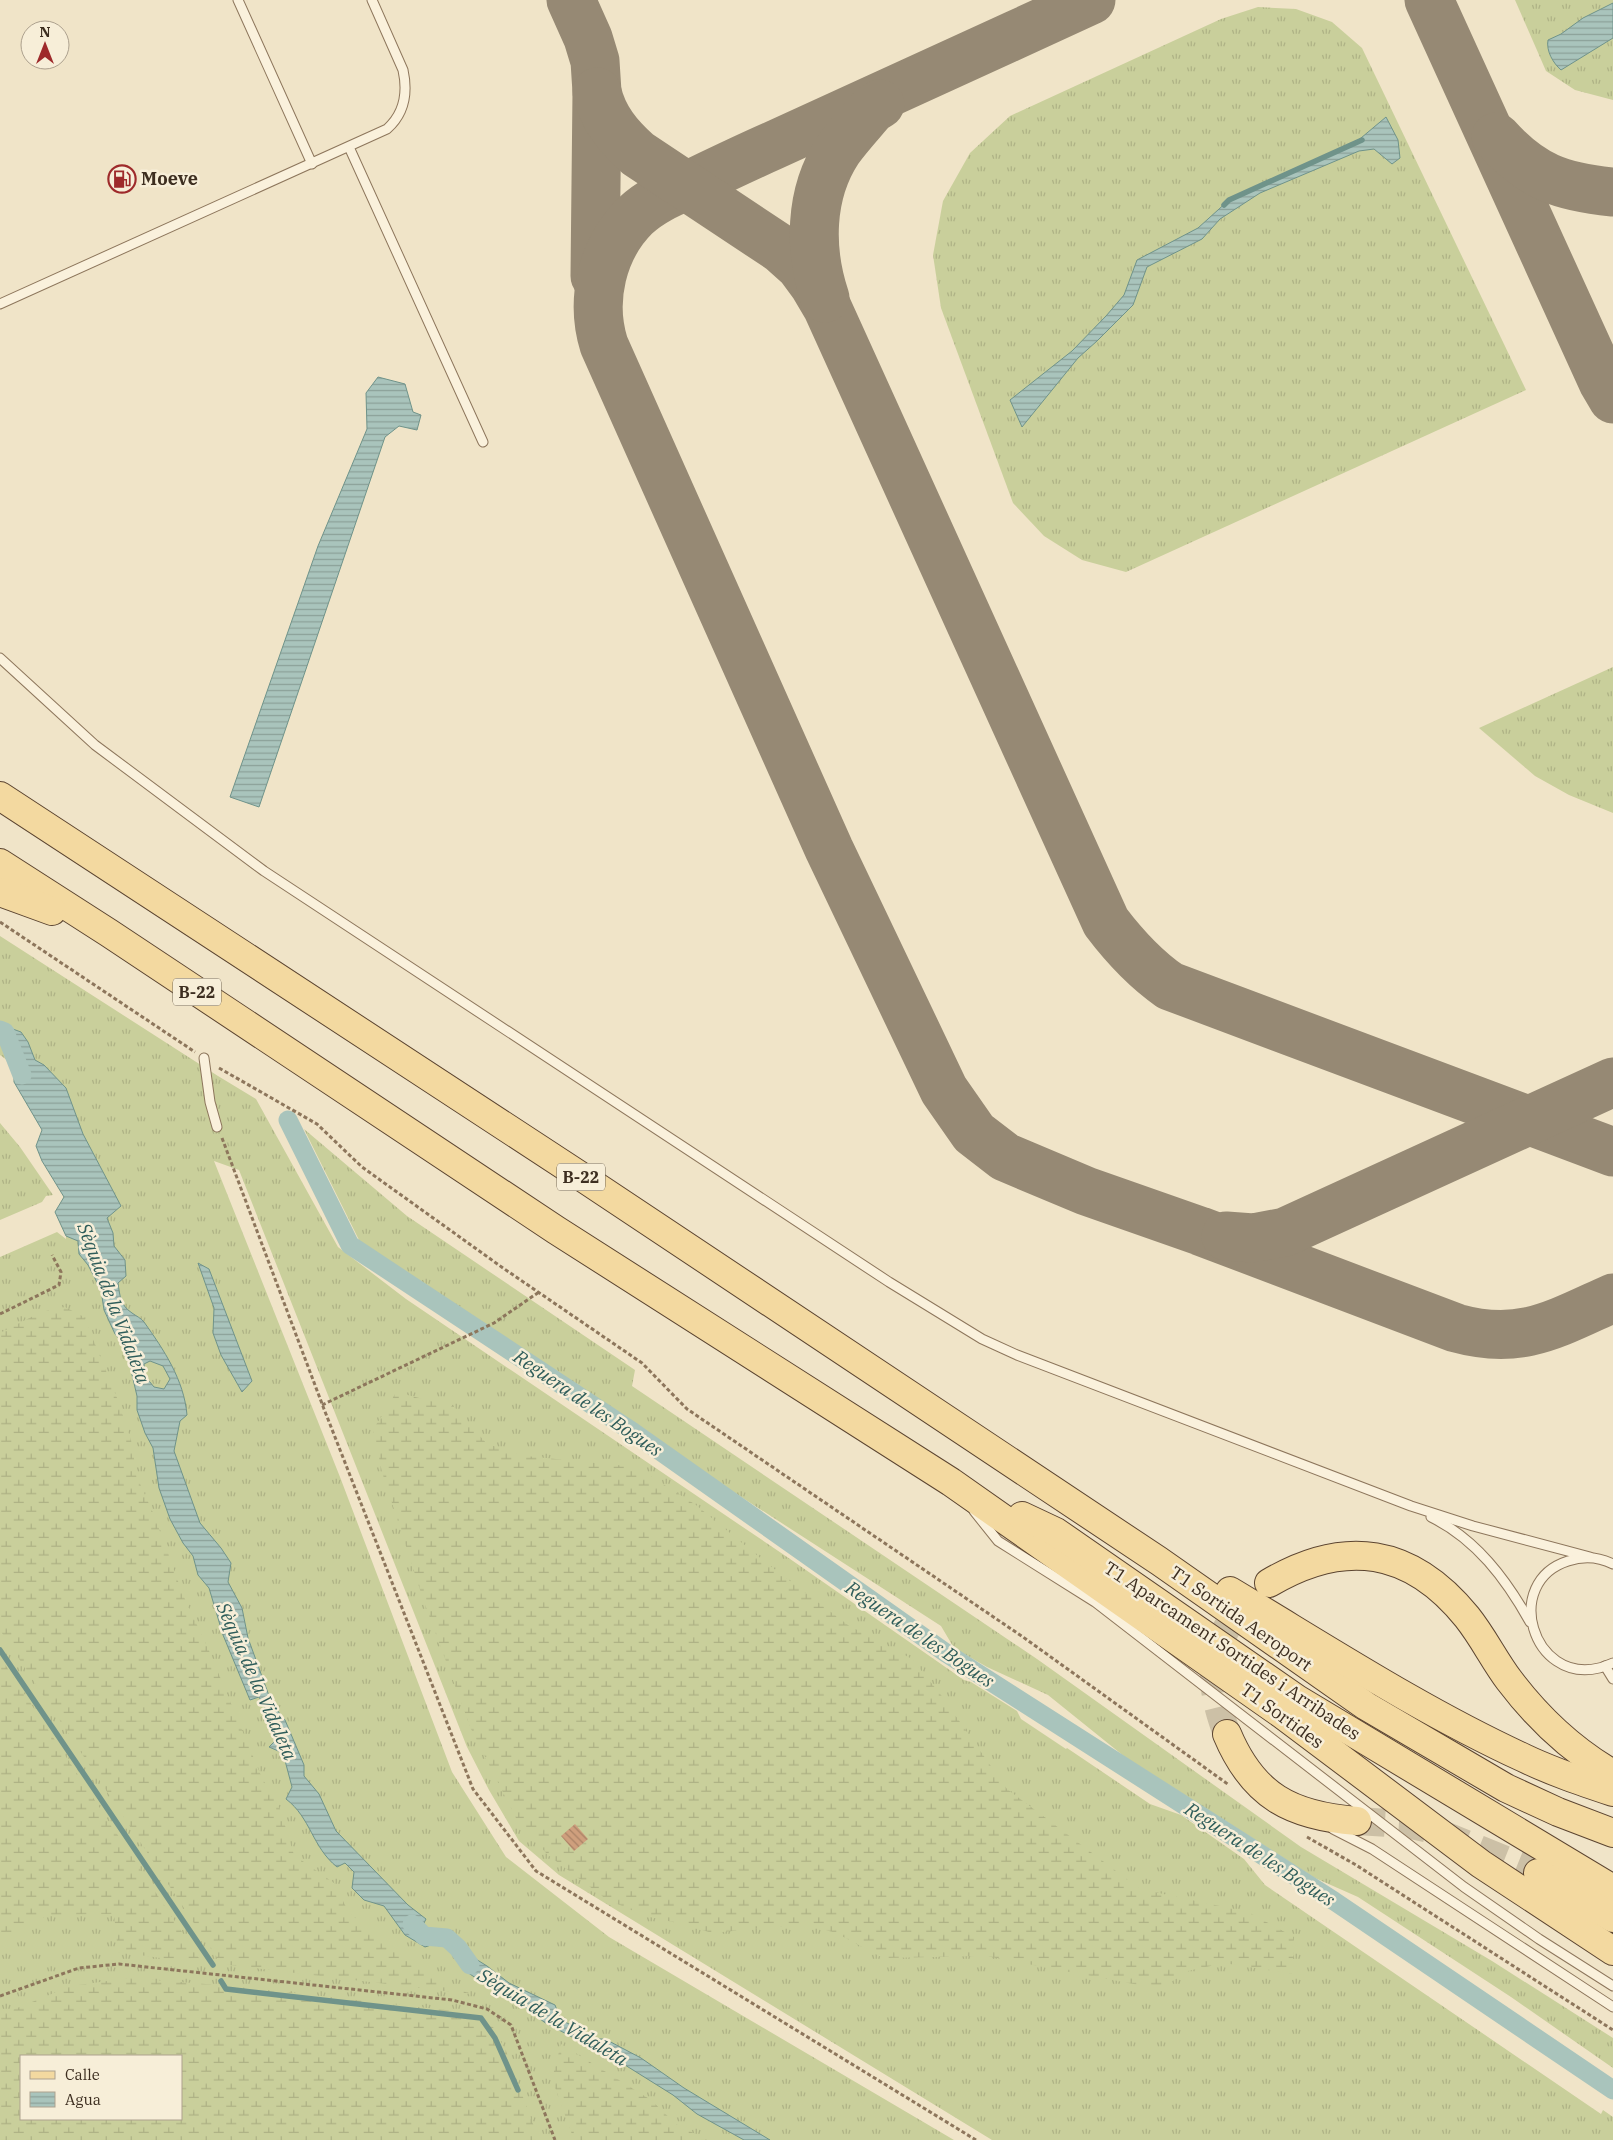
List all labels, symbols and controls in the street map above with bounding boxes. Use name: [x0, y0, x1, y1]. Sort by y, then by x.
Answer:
north arrow: [20, 20, 70, 70]
text: N: [39, 23, 51, 41]
fuel station icon: Moeve: [107, 164, 137, 194]
place label: Moeve: [141, 167, 198, 190]
road number: B-22: [173, 979, 221, 1006]
road number: B-22: [557, 1164, 605, 1190]
water label: Sèquia de la Vidaleta: [72, 1218, 156, 1388]
water label: Reguera de les Bogues: [508, 1344, 667, 1462]
street label: T1 Aparcament Sortides i Arribades: [1100, 1556, 1365, 1745]
street label: T1 Sortida Aeroport: [1166, 1561, 1317, 1676]
water label: Reguera de les Bogues: [840, 1575, 999, 1693]
water label: Sèquia de la Vidaleta: [211, 1597, 303, 1764]
street label: T1 Sortides: [1236, 1678, 1328, 1753]
water label: Reguera de les Bogues: [1180, 1796, 1340, 1911]
water label: Sèquia de la Vidaleta: [473, 1962, 633, 2072]
legend: [20, 2055, 182, 2120]
text: Calle: [65, 2065, 100, 2084]
text: Agua: [65, 2090, 101, 2109]

